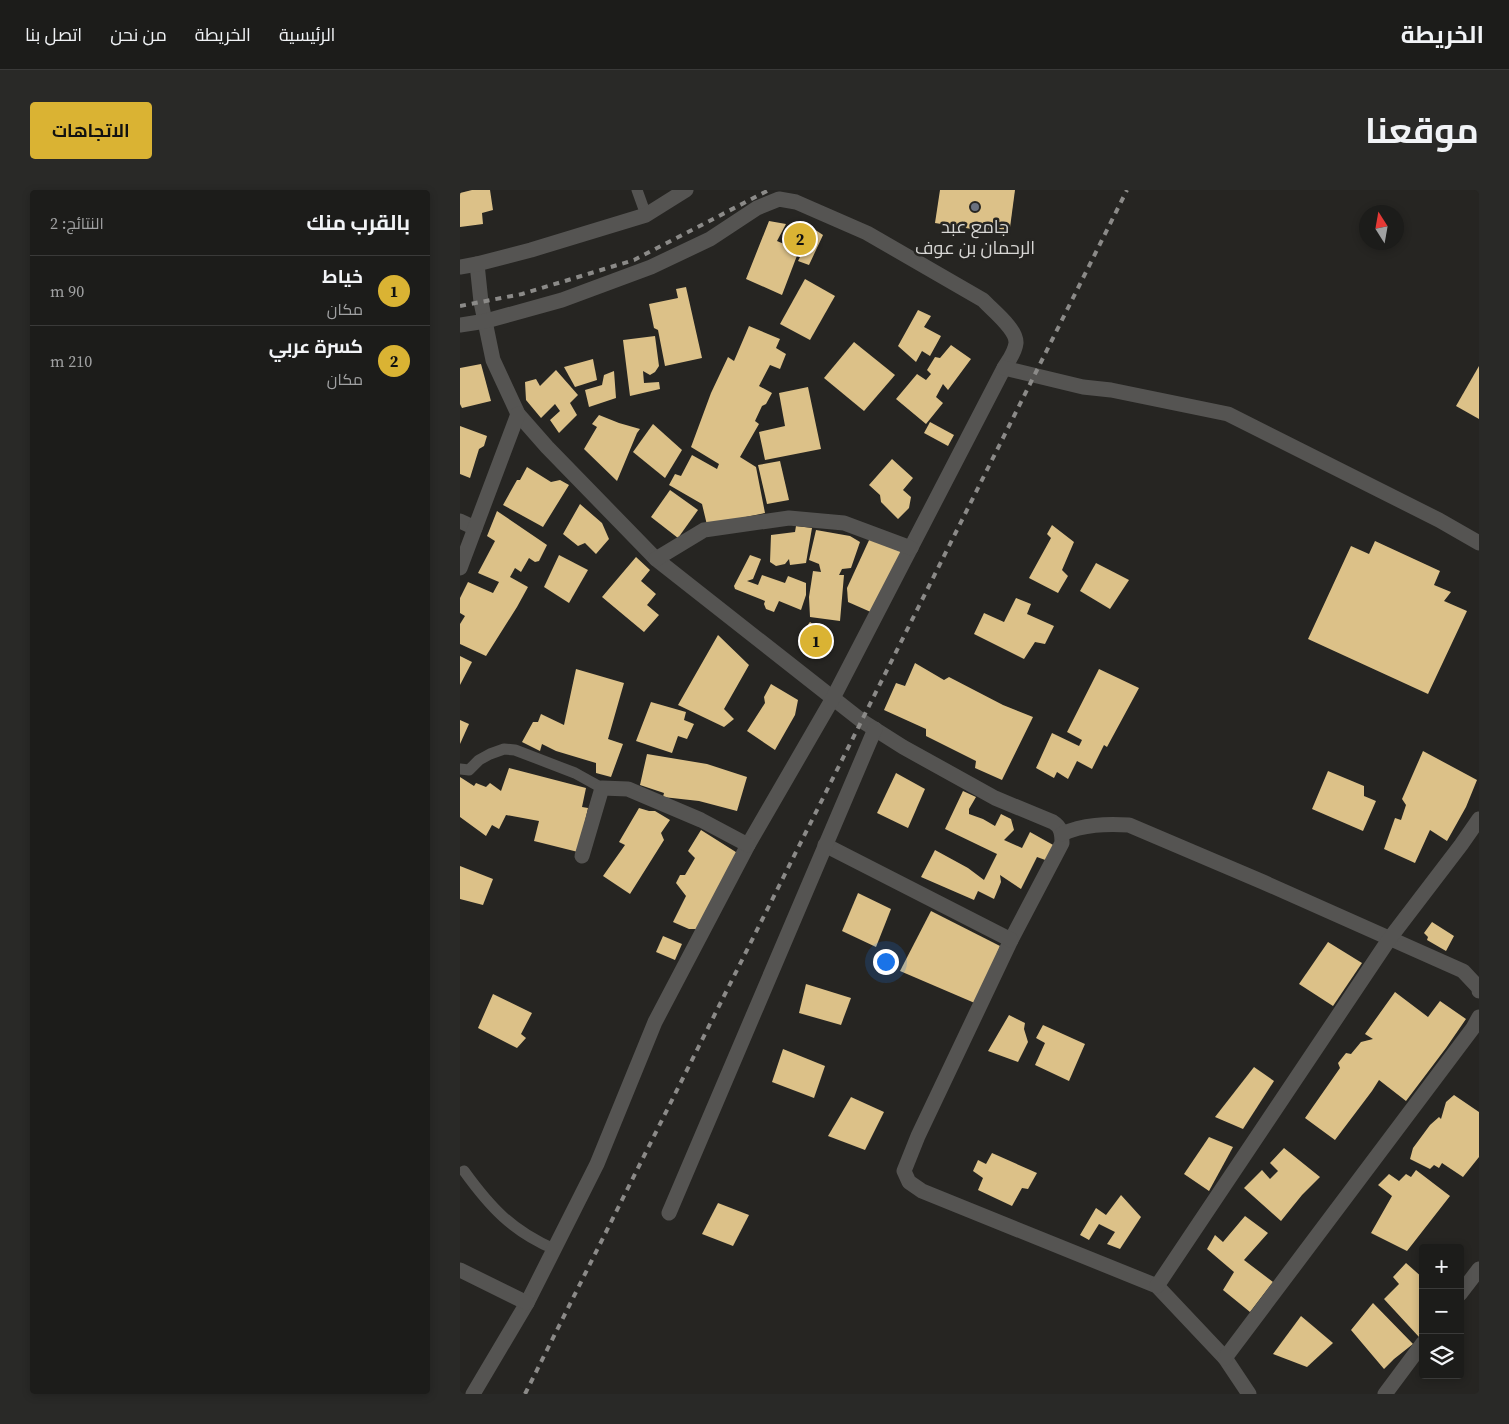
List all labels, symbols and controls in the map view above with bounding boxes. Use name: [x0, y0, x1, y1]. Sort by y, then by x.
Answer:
text: الخريطة: [1401, 18, 1484, 51]
text: اتصل بنا: [25, 22, 82, 47]
text: من نحن: [110, 22, 167, 47]
text: الخريطة: [195, 22, 251, 47]
text: الرئيسية: [279, 22, 335, 47]
button: الاتجاهات: [30, 102, 152, 159]
text: موقعنا: [1365, 107, 1479, 155]
marker: جامع عبد الرحمان بن عوف: [969, 201, 981, 213]
north arrow: [1359, 205, 1404, 250]
text: بالقرب منك: [306, 208, 410, 237]
text: النتائج: 2: [50, 212, 104, 234]
place label: جامع عبد الرحمان بن عوف: [915, 214, 1035, 260]
pin: 2: [784, 220, 816, 258]
text: خياط: [322, 263, 363, 289]
text: 90 m: [50, 280, 84, 302]
text: 1: [390, 280, 398, 302]
text: مكان: [327, 298, 363, 320]
text: كسرة عربي: [269, 333, 363, 359]
text: 210 m: [50, 350, 92, 372]
text: 2: [390, 350, 398, 372]
text: مكان: [327, 368, 363, 390]
pin: 1: [800, 622, 832, 660]
your location: [873, 949, 899, 975]
map controls: [1419, 1244, 1464, 1379]
button: +: [1419, 1244, 1464, 1289]
button: −: [1419, 1289, 1464, 1334]
button: layers: [1419, 1334, 1464, 1379]

